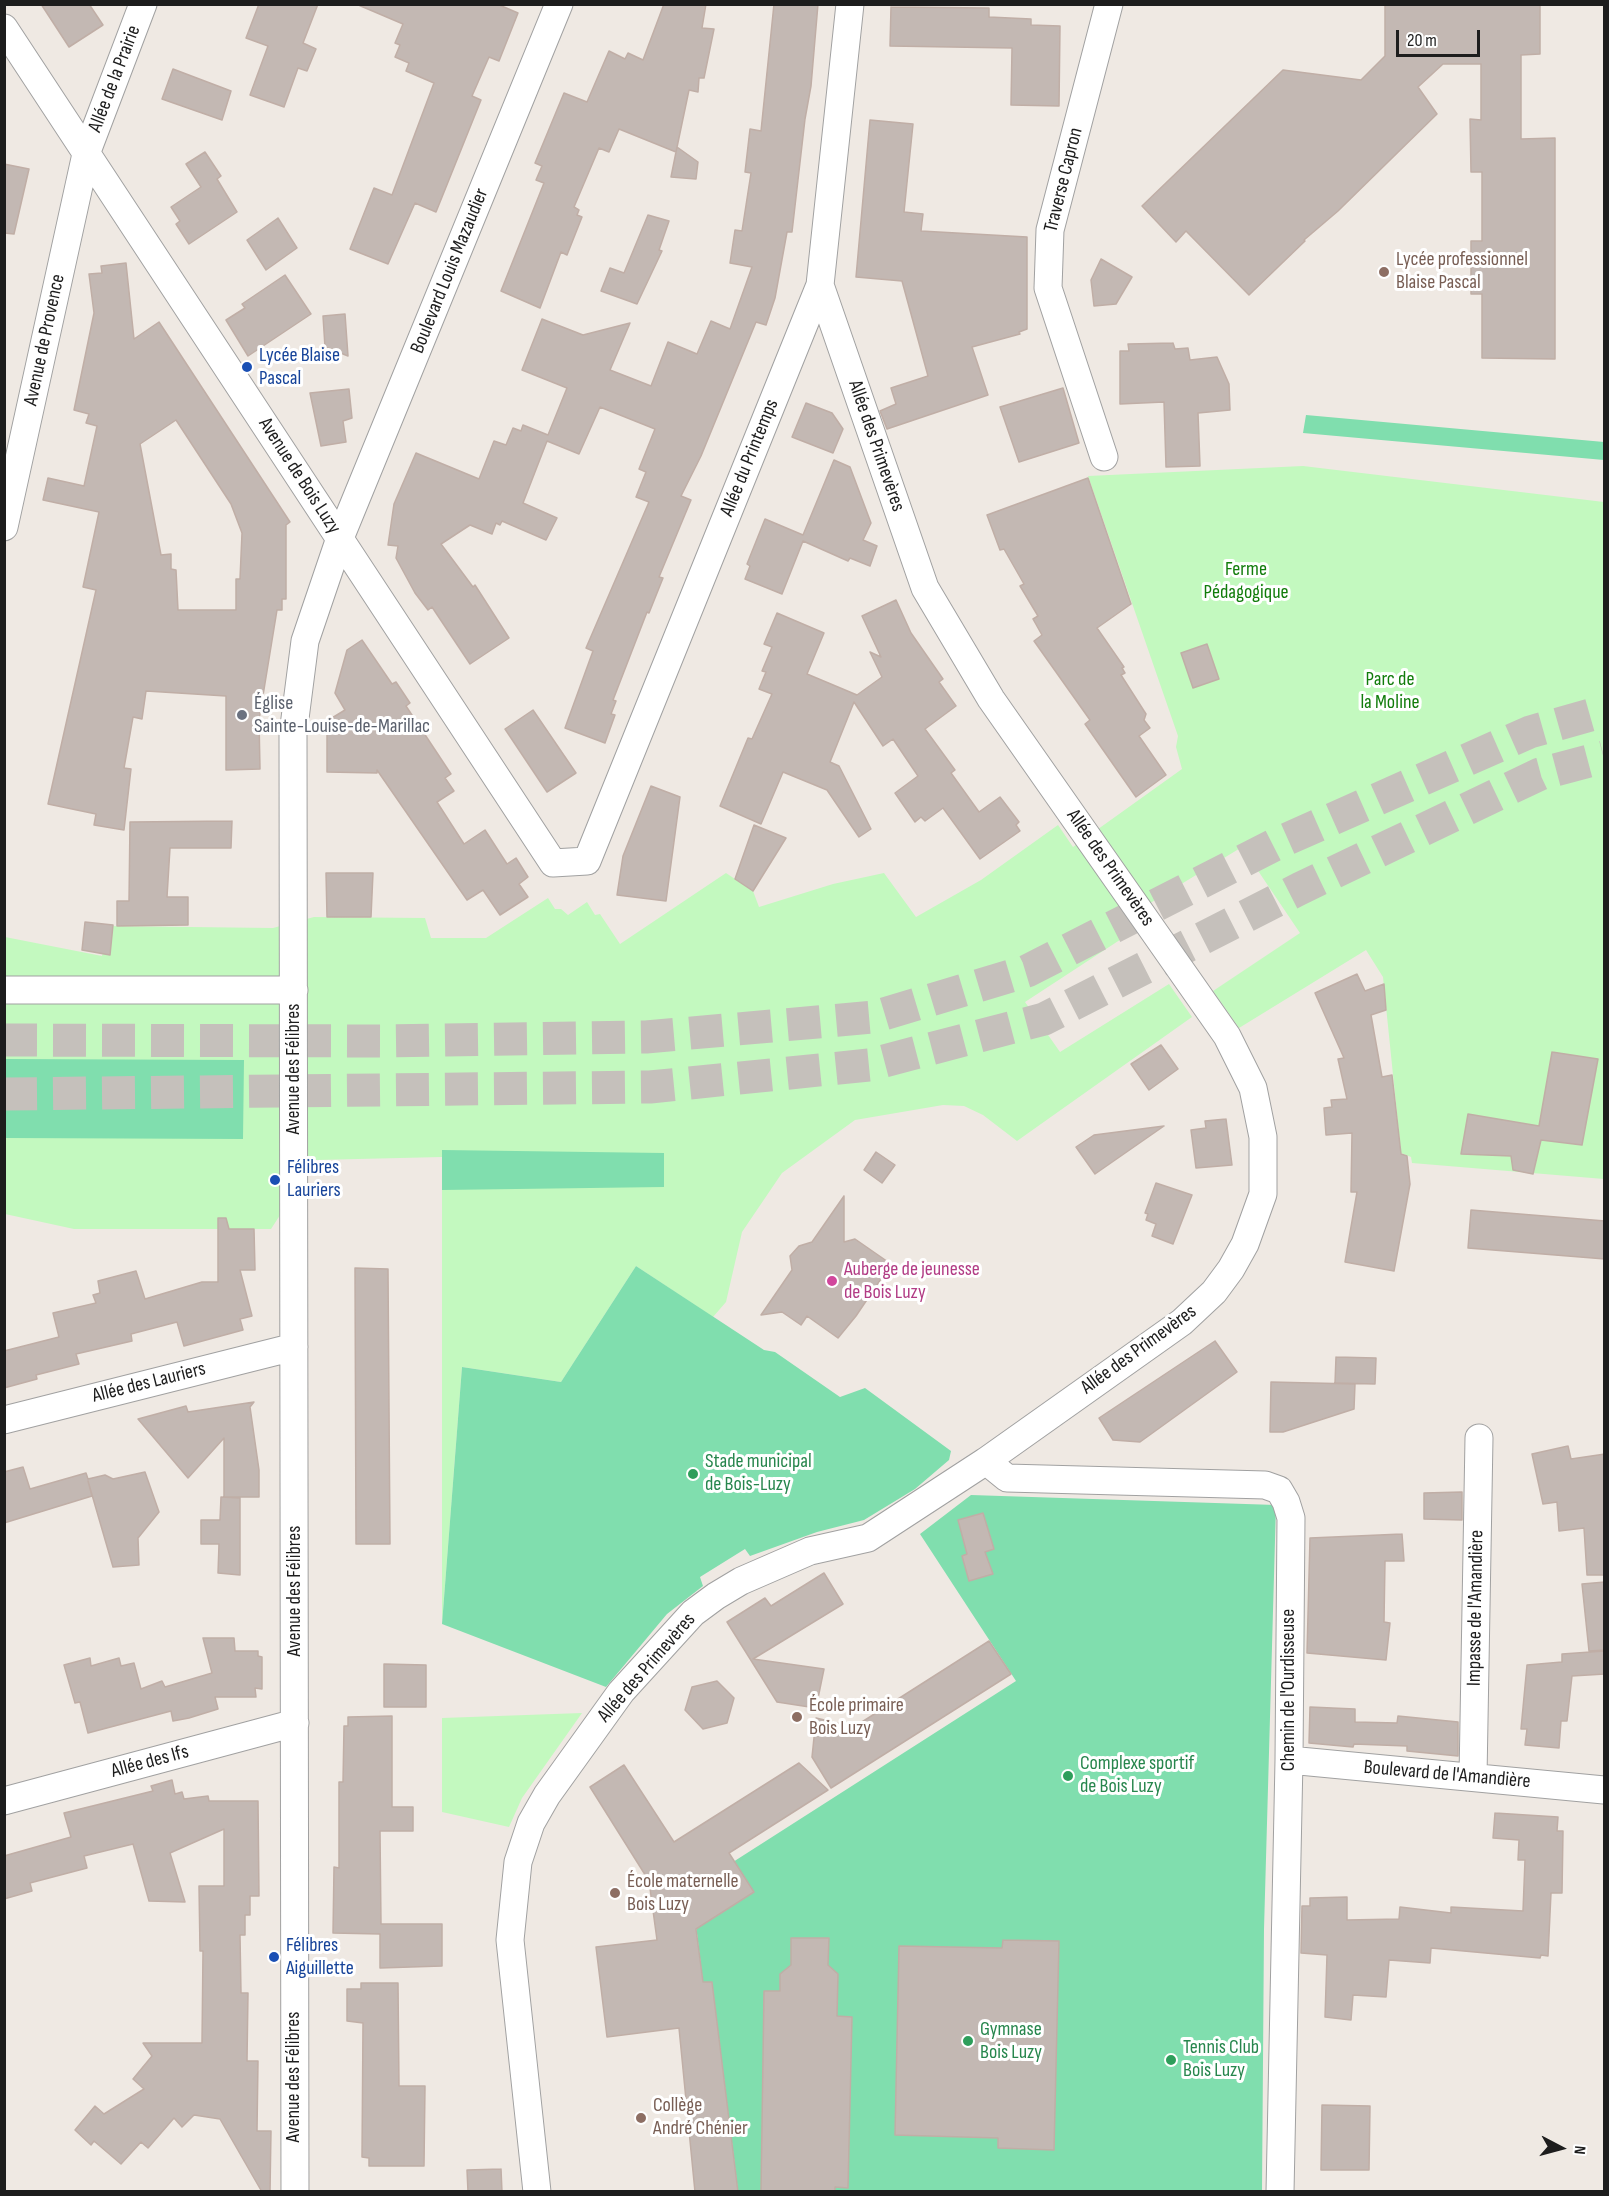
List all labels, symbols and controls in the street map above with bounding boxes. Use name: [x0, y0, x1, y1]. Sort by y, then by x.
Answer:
scale bar: [1399, 18, 1483, 56]
street label: Allée de la Prairie: [84, 22, 146, 136]
text: 20 m: [1407, 30, 1437, 51]
street label: Traverse Capron: [1039, 125, 1089, 235]
street label: Boulevard Louis Mazaudier: [406, 185, 494, 357]
place label: Lycée professionnel Blaise Pascal: [1396, 248, 1528, 295]
marker: Lycée professionnel Blaise Pascal: [1377, 265, 1391, 279]
street label: Avenue de Provence: [19, 272, 71, 408]
place label: Lycée Blaise Pascal: [259, 344, 340, 391]
marker: Lycée Blaise Pascal: [240, 360, 254, 374]
street label: Allée des Primevères: [842, 377, 910, 515]
street label: Allée du Printemps: [716, 396, 784, 520]
street label: Avenue de Bois Luzy: [253, 413, 345, 539]
park label: Ferme Pédagogique: [1203, 558, 1289, 605]
park label: Parc de la Moline: [1360, 668, 1420, 715]
place label: Église Sainte-Louise-de-Marillac: [254, 692, 430, 739]
marker: Église Sainte-Louise-de-Marillac: [235, 708, 249, 722]
street label: Allée des Primevères: [1061, 805, 1159, 931]
street label: Avenue des Félibres: [282, 1004, 306, 1134]
place label: Félibres Lauriers: [287, 1156, 341, 1203]
marker: Félibres Lauriers: [268, 1173, 282, 1187]
place label: Auberge de jeunesse de Bois Luzy: [844, 1258, 980, 1305]
marker: Auberge de jeunesse de Bois Luzy: [825, 1274, 839, 1288]
street label: Allée des Primevères: [1076, 1300, 1202, 1400]
street label: Allée des Lauriers: [90, 1357, 208, 1409]
place label: Stade municipal de Bois-Luzy: [705, 1450, 812, 1497]
marker: Stade municipal de Bois-Luzy: [686, 1467, 700, 1481]
street label: Avenue des Félibres: [283, 1526, 307, 1656]
street label: Impasse de l'Amandière: [1463, 1530, 1489, 1686]
street label: Allée des Primevères: [593, 1608, 701, 1728]
street label: Chemin de l'Ourdisseuse: [1277, 1609, 1301, 1771]
place label: École primaire Bois Luzy: [809, 1694, 904, 1741]
marker: École primaire Bois Luzy: [790, 1710, 804, 1724]
street label: Allée des Ifs: [109, 1740, 191, 1784]
place label: Complexe sportif de Bois Luzy: [1080, 1752, 1194, 1799]
street label: Boulevard de l'Amandière: [1363, 1756, 1531, 1794]
marker: Complexe sportif de Bois Luzy: [1061, 1769, 1075, 1783]
place label: École maternelle Bois Luzy: [627, 1870, 739, 1917]
marker: École maternelle Bois Luzy: [608, 1886, 622, 1900]
place label: Félibres Aiguillette: [286, 1934, 354, 1981]
marker: Félibres Aiguillette: [267, 1950, 281, 1964]
street label: Avenue des Félibres: [282, 2012, 306, 2142]
place label: Gymnase Bois Luzy: [980, 2018, 1042, 2065]
marker: Gymnase Bois Luzy: [961, 2034, 975, 2048]
place label: Tennis Club Bois Luzy: [1183, 2036, 1259, 2083]
marker: Tennis Club Bois Luzy: [1164, 2053, 1178, 2067]
place label: Collège André Chénier: [653, 2094, 748, 2141]
marker: Collège André Chénier: [634, 2111, 648, 2125]
north arrow: [1531, 2118, 1591, 2178]
text: N: [1570, 2145, 1589, 2155]

